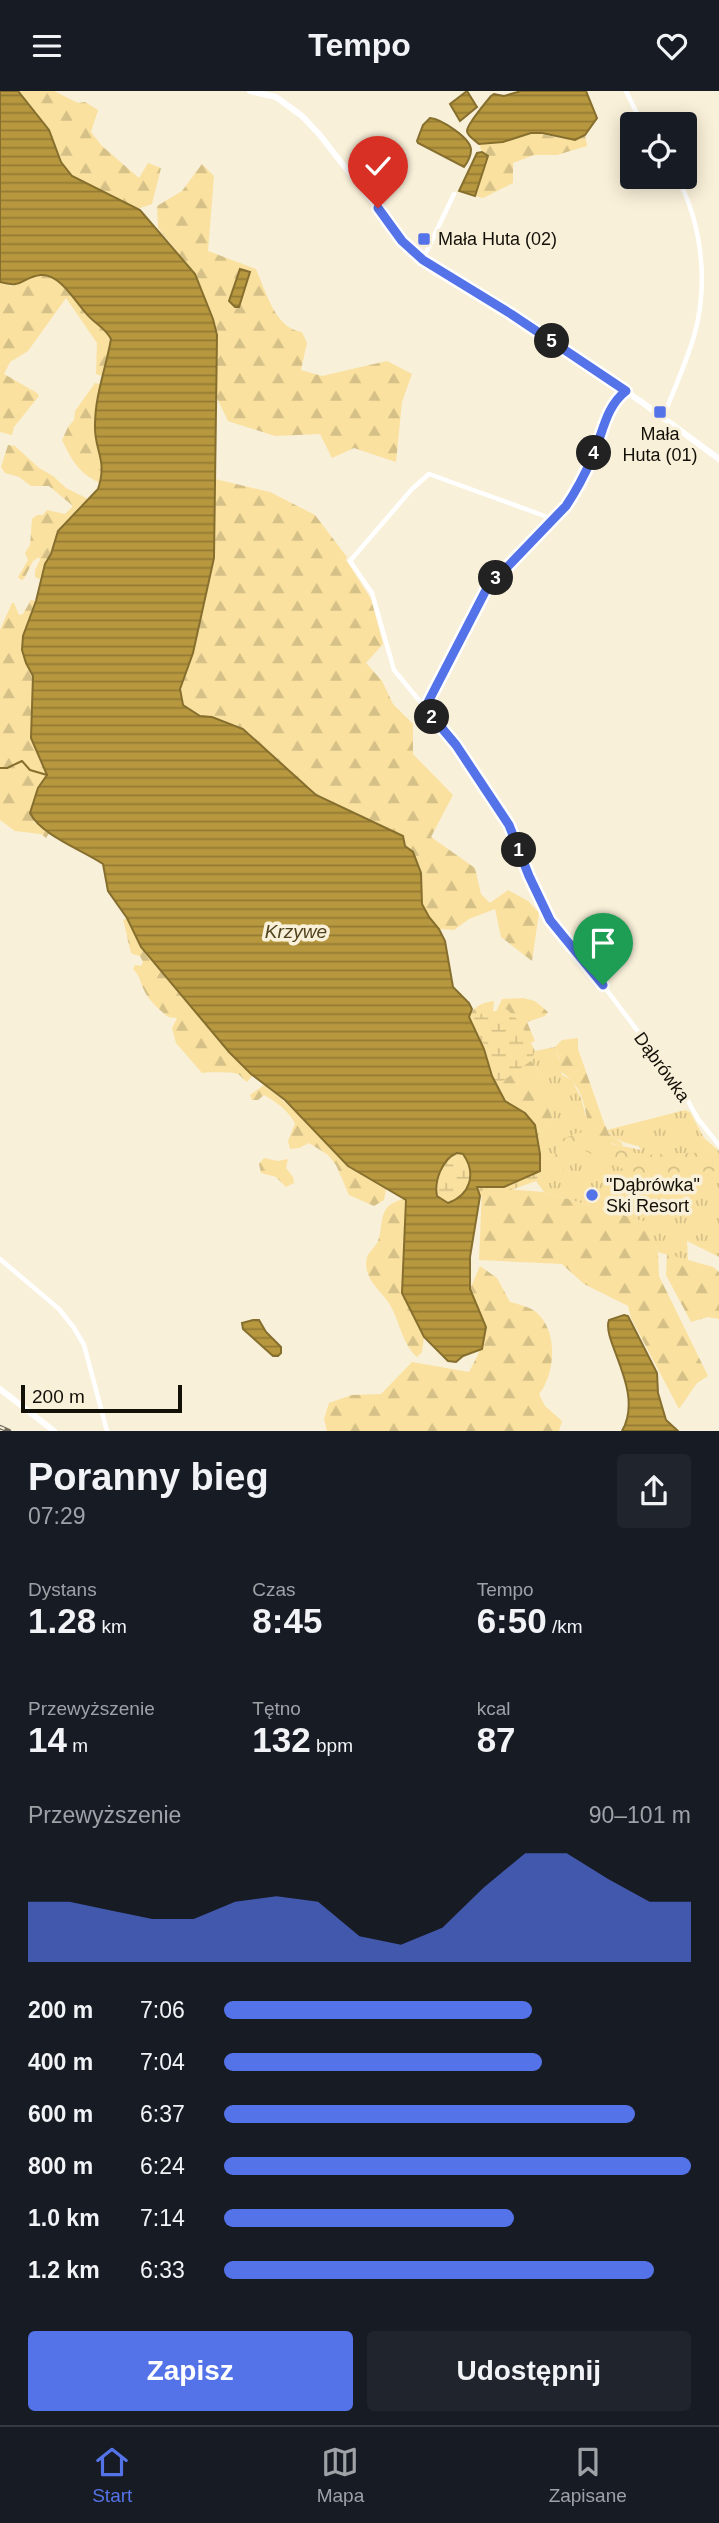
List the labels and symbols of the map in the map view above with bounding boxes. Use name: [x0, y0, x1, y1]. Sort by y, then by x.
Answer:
pin: [348, 136, 408, 208]
place label: Mała Huta (02): [438, 229, 557, 249]
marker: Mała Huta (02): [416, 231, 432, 247]
pin: 5: [534, 323, 570, 359]
marker: Mała Huta (01): [652, 404, 668, 420]
place label: Mała Huta (01): [622, 424, 698, 465]
pin: 4: [576, 435, 612, 471]
pin: 3: [478, 561, 514, 595]
pin: 2: [414, 699, 450, 735]
pin: 1: [502, 833, 536, 867]
pin: [573, 913, 633, 985]
water label: Krzywe: [265, 921, 327, 942]
street label: Dąbrówka: [630, 1028, 694, 1106]
place label: "Dąbrówka" Ski Resort: [606, 1175, 700, 1216]
marker: "Dąbrówka" Ski Resort: [584, 1187, 600, 1203]
scale bar: [21, 1382, 182, 1414]

